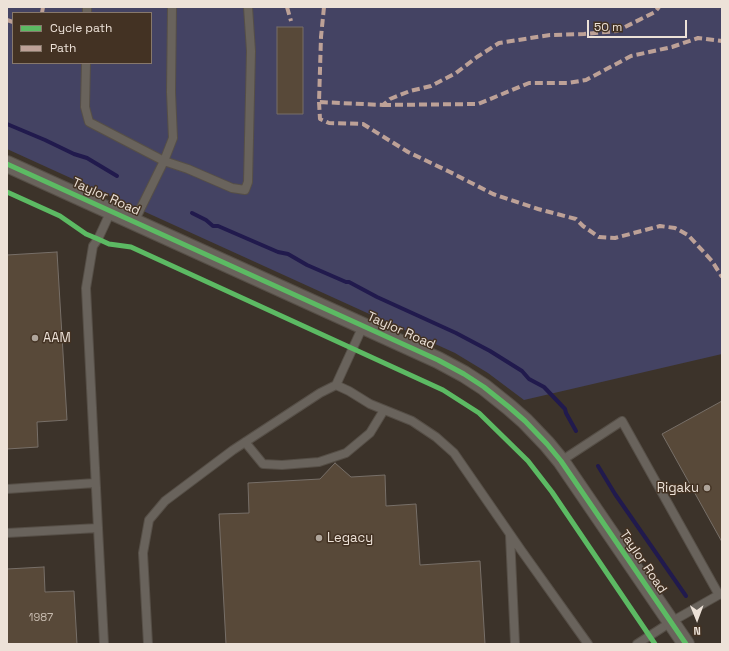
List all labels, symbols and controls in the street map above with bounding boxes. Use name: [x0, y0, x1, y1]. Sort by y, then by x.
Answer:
legend: [12, 12, 152, 64]
scale bar: [589, 12, 689, 38]
text: 50 m: [594, 19, 622, 35]
text: Cycle path: [50, 20, 112, 36]
text: Path: [50, 40, 76, 56]
street label: Taylor Road: [69, 175, 143, 219]
street label: Taylor Road: [364, 309, 438, 353]
place label: AAM: [43, 330, 71, 346]
marker: AAM: [30, 333, 40, 343]
place label: Rigaku: [657, 480, 699, 496]
marker: Rigaku: [702, 483, 712, 493]
street label: Taylor Road: [616, 527, 670, 597]
place label: Legacy: [327, 530, 373, 546]
marker: Legacy: [314, 533, 324, 543]
north arrow: [677, 599, 717, 639]
house number: 1987: [29, 611, 53, 625]
text: N: [693, 624, 701, 638]

